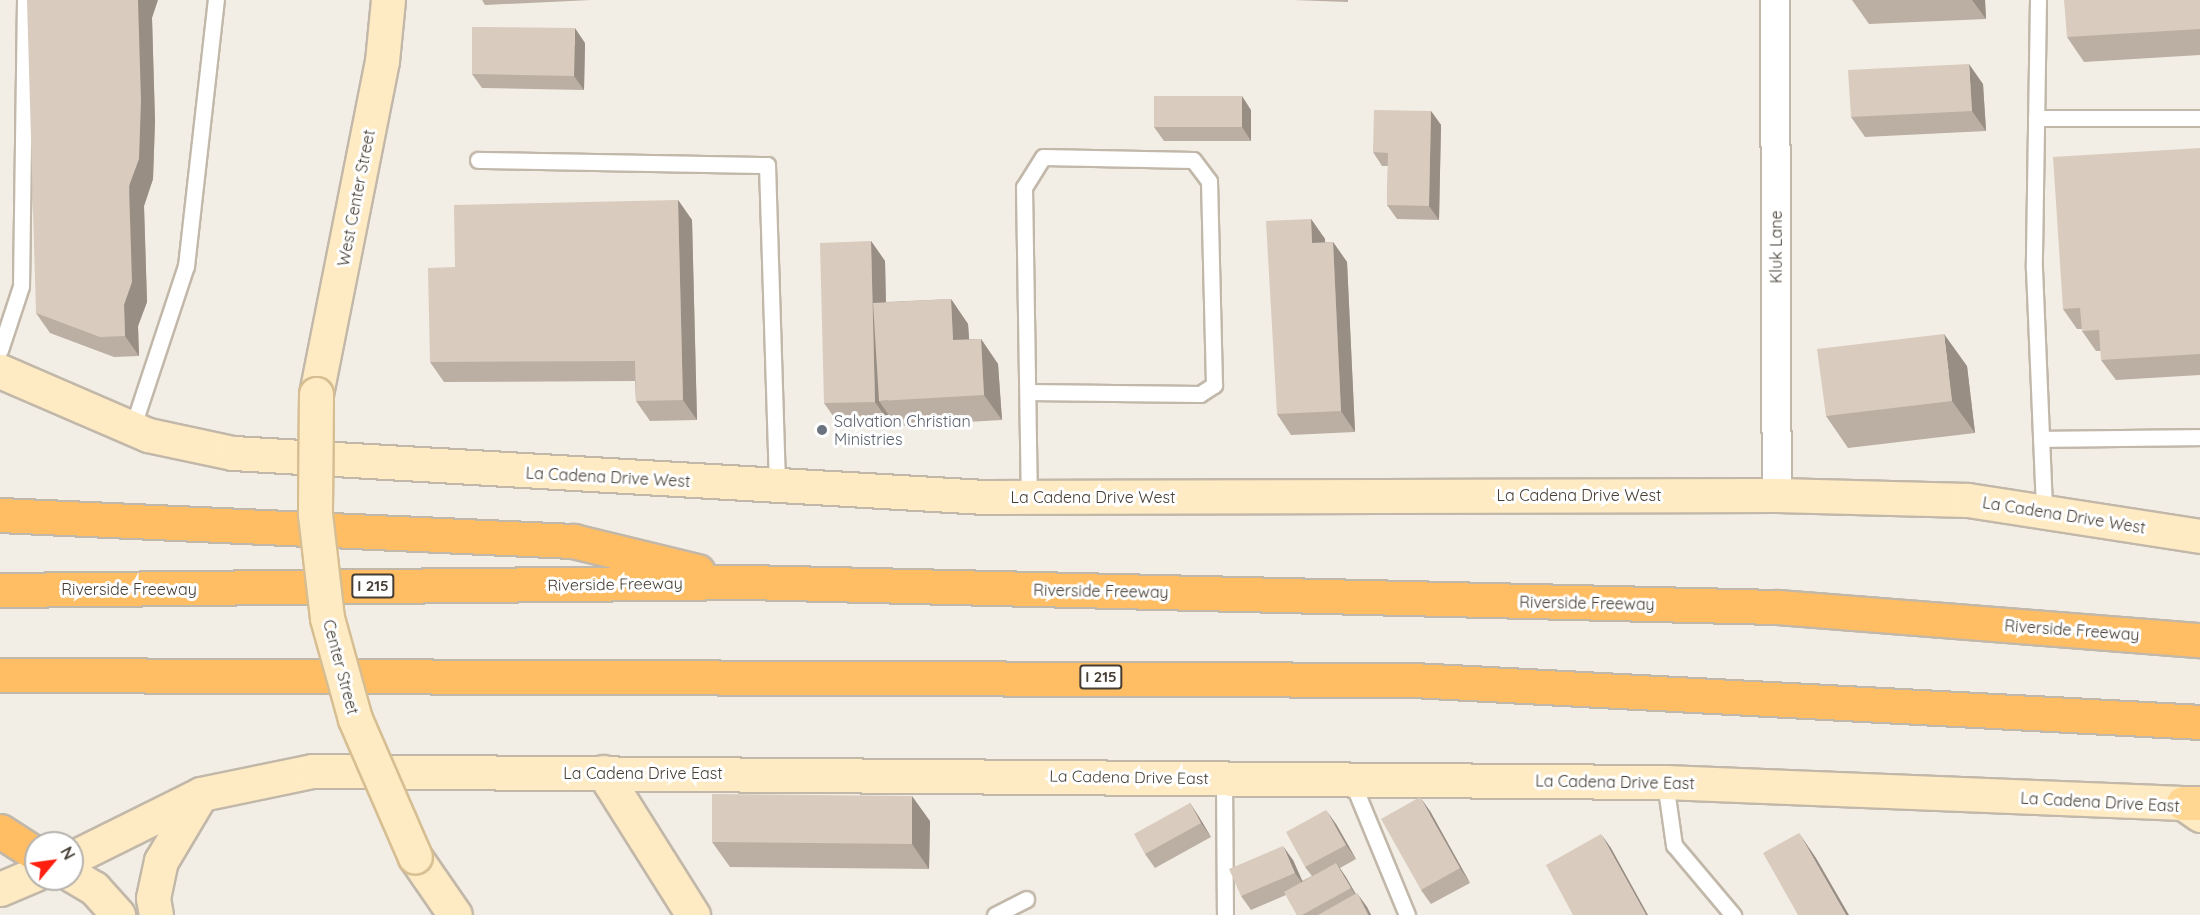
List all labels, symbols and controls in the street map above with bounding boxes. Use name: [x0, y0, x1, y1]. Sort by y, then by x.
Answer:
street label: West Center Street: [333, 128, 379, 268]
street label: Kluk Lane: [1766, 211, 1786, 283]
place label: Salvation Christian Ministries: [834, 411, 971, 449]
marker: Salvation Christian Ministries: [815, 423, 829, 437]
street label: La Cadena Drive West: [525, 463, 691, 491]
street label: La Cadena Drive West: [1497, 485, 1661, 505]
street label: La Cadena Drive West: [1011, 487, 1175, 507]
street label: La Cadena Drive West: [1981, 493, 2147, 537]
street label: Riverside Freeway: [547, 573, 683, 595]
road number: I 215: [350, 574, 395, 598]
street label: Riverside Freeway: [61, 579, 197, 599]
street label: Riverside Freeway: [1033, 580, 1169, 602]
street label: Riverside Freeway: [1519, 592, 1655, 614]
street label: Riverside Freeway: [2004, 616, 2140, 644]
street label: Center Street: [319, 617, 363, 717]
road number: I 215: [1078, 665, 1124, 689]
street label: La Cadena Drive East: [563, 763, 723, 783]
street label: La Cadena Drive East: [1049, 766, 1209, 788]
street label: La Cadena Drive East: [1535, 771, 1695, 793]
street label: La Cadena Drive East: [2020, 788, 2180, 816]
north arrow: [24, 831, 84, 891]
text: N: [56, 843, 80, 863]

